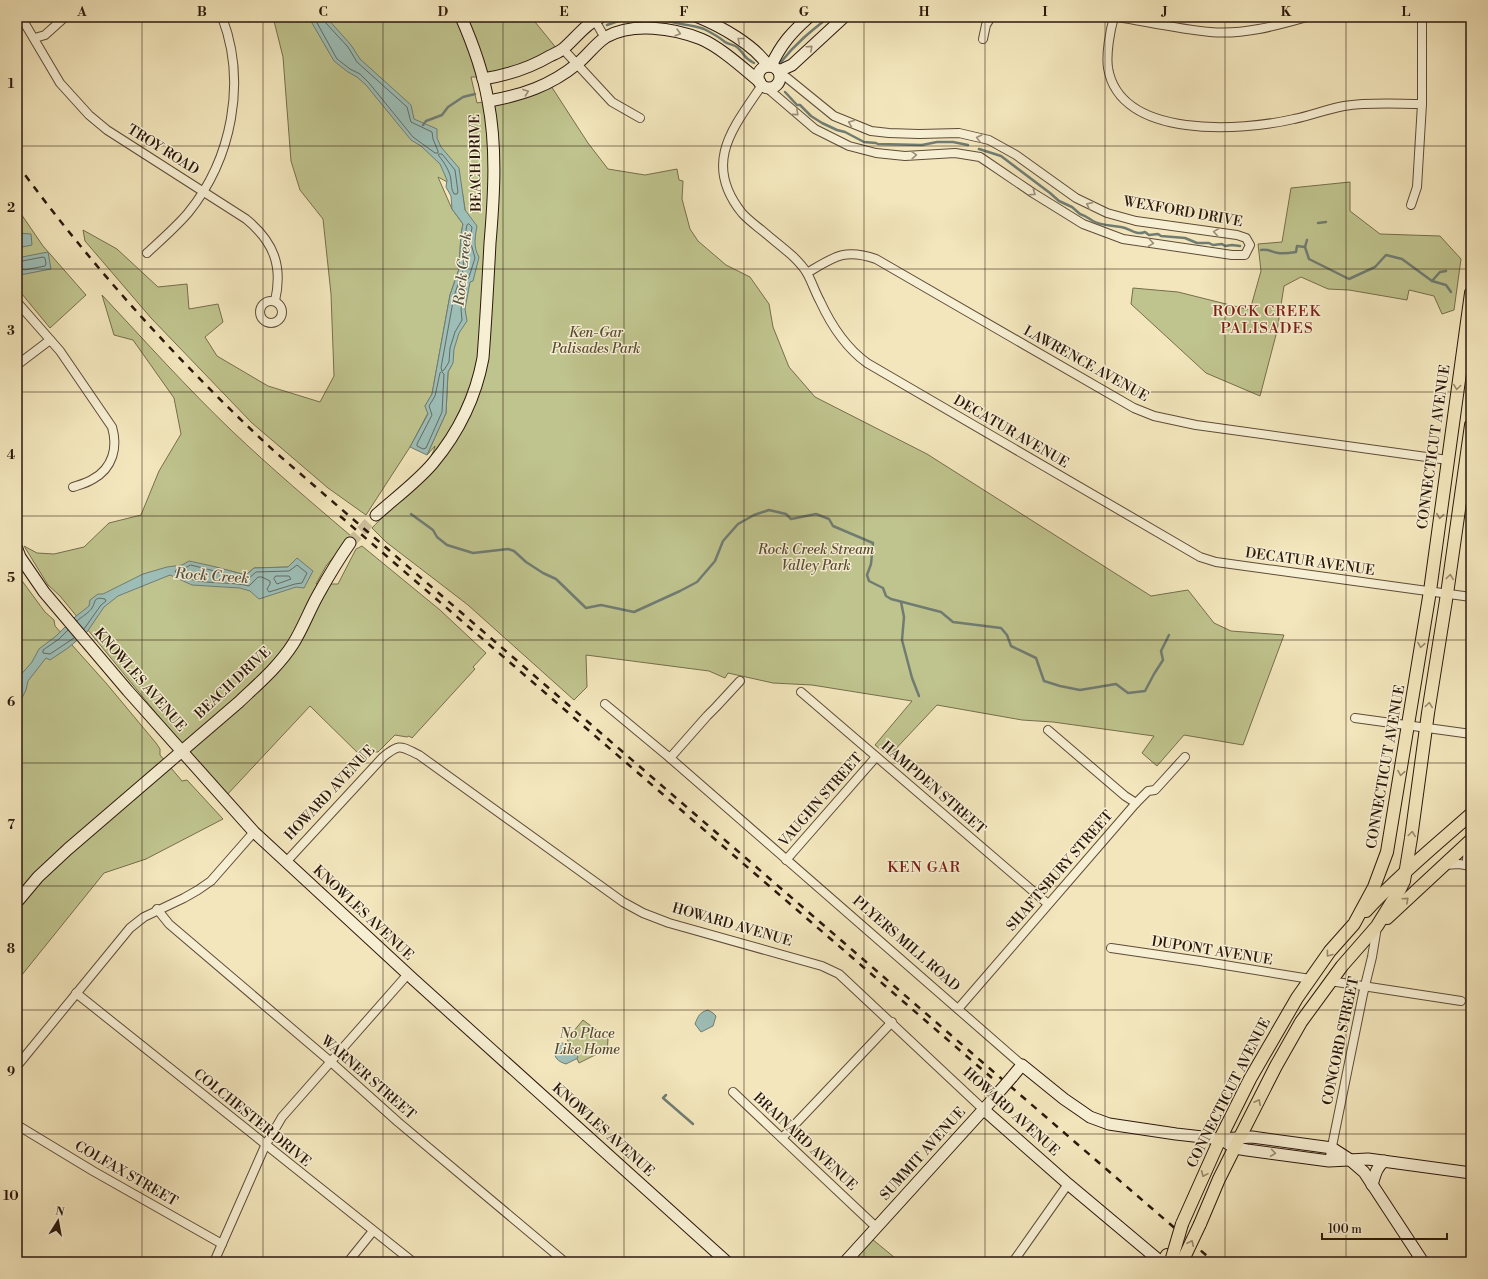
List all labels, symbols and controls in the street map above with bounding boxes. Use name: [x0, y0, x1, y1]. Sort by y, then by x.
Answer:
text: A: [76, 4, 87, 20]
text: B: [197, 4, 207, 20]
text: C: [318, 4, 328, 20]
text: D: [438, 4, 448, 20]
text: E: [559, 4, 569, 20]
text: F: [679, 4, 689, 20]
text: G: [799, 4, 810, 20]
text: H: [919, 4, 930, 20]
text: I: [1042, 4, 1048, 20]
text: J: [1160, 4, 1168, 20]
text: K: [1281, 4, 1292, 20]
text: L: [1402, 4, 1411, 20]
one-way arrow: [674, 28, 681, 37]
one-way arrow: [737, 37, 744, 44]
one-way arrow: [805, 45, 813, 53]
text: 1: [8, 76, 15, 92]
one-way arrow: [523, 89, 530, 97]
one-way arrow: [791, 108, 798, 115]
street label: BEACH DRIVE: [466, 114, 486, 213]
one-way arrow: [848, 120, 855, 128]
street label: TROY ROAD: [124, 121, 203, 179]
one-way arrow: [976, 134, 982, 142]
one-way arrow: [911, 151, 917, 160]
one-way arrow: [1029, 188, 1036, 196]
street label: WEXFORD DRIVE: [1121, 192, 1244, 231]
text: 2: [7, 200, 15, 216]
one-way arrow: [1086, 202, 1094, 210]
one-way arrow: [1212, 228, 1219, 237]
water label: Rock Creek: [450, 231, 476, 308]
one-way arrow: [1148, 238, 1154, 247]
district label: ROCK CREEK PALISADES: [1213, 302, 1321, 338]
street label: LAWRENCE AVENUE: [1020, 322, 1152, 406]
text: 3: [7, 323, 15, 339]
park label: Ken-Gar Palisades Park: [551, 324, 640, 358]
street label: CONNECTICUT AVENUE: [1414, 363, 1454, 531]
one-way arrow: [1453, 384, 1462, 390]
street label: DECATUR AVENUE: [950, 392, 1072, 472]
text: 4: [7, 447, 16, 463]
one-way arrow: [1436, 513, 1445, 519]
park label: Rock Creek Stream Valley Park: [757, 541, 875, 575]
street label: DECATUR AVENUE: [1244, 544, 1376, 580]
water label: Rock Creek: [173, 564, 250, 588]
text: 5: [7, 570, 15, 586]
one-way arrow: [1445, 573, 1454, 580]
street label: KNOWLES AVENUE: [90, 624, 190, 736]
one-way arrow: [1417, 642, 1426, 648]
street label: BEACH DRIVE: [190, 643, 275, 724]
street label: CONNECTICUT AVENUE: [1363, 684, 1409, 850]
text: 6: [7, 694, 15, 710]
one-way arrow: [1424, 702, 1433, 708]
street label: HAMPDEN STREET: [877, 738, 989, 839]
street label: HOWARD AVENUE: [281, 741, 379, 845]
street label: VAUGHN STREET: [775, 749, 867, 852]
one-way arrow: [1397, 770, 1405, 776]
street label: SHAFTSBURY STREET: [1003, 807, 1117, 935]
text: 7: [7, 817, 15, 833]
one-way arrow: [1407, 831, 1416, 837]
district label: KEN GAR: [887, 858, 961, 877]
street label: KNOWLES AVENUE: [309, 862, 417, 964]
street label: PLYERS MILL ROAD: [848, 892, 964, 996]
one-way arrow: [1401, 898, 1409, 905]
street label: HOWARD AVENUE: [670, 899, 794, 951]
street label: DUPONT AVENUE: [1150, 933, 1274, 969]
text: 8: [7, 941, 15, 957]
one-way arrow: [1326, 949, 1333, 956]
street label: CONCORD STREET: [1319, 975, 1363, 1107]
street label: CONNECTICUT AVENUE: [1183, 1015, 1275, 1171]
park label: No Place Like Home: [553, 1025, 620, 1059]
street label: WARNER STREET: [316, 1031, 419, 1124]
text: 9: [7, 1064, 15, 1080]
street label: HOWARD AVENUE: [959, 1064, 1063, 1160]
street label: COLCHESTER DRIVE: [190, 1065, 314, 1171]
street label: KNOWLES AVENUE: [548, 1079, 658, 1181]
street label: BRAINARD AVENUE: [749, 1088, 861, 1195]
one-way arrow: [1253, 1099, 1260, 1107]
street label: SUMMIT AVENUE: [876, 1104, 970, 1204]
street label: COLFAX STREET: [71, 1137, 181, 1211]
one-way arrow: [1270, 1148, 1276, 1157]
one-way arrow: [1201, 1170, 1209, 1178]
text: 10: [3, 1188, 19, 1204]
north arrow: [38, 1201, 78, 1241]
text: N: [54, 1204, 66, 1220]
scale bar: [1322, 1215, 1447, 1241]
text: 100 m: [1328, 1222, 1362, 1237]
one-way arrow: [1186, 1240, 1194, 1248]

